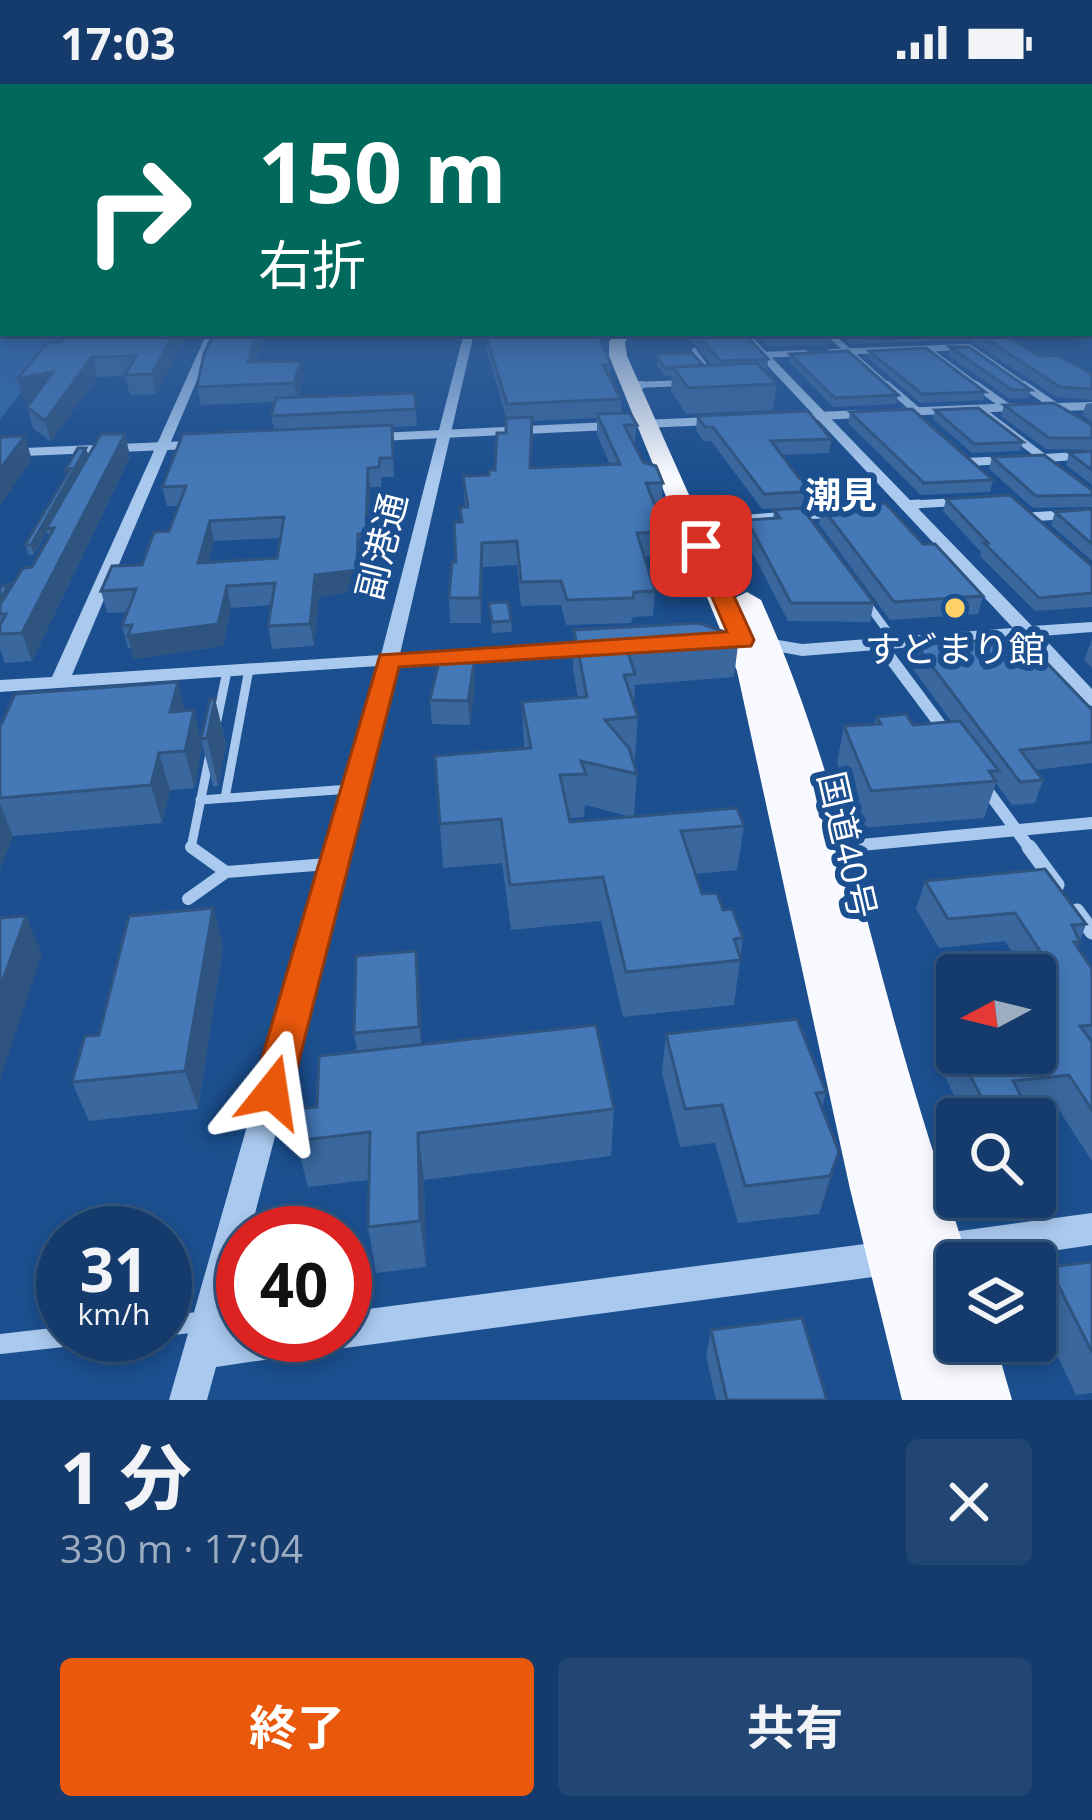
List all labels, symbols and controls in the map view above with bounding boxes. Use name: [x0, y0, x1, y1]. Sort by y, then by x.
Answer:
text: 17:03: [60, 12, 176, 73]
text: 150 m: [258, 113, 506, 228]
icon: right: [60, 132, 216, 288]
text: 右折: [258, 227, 366, 301]
district label: 潮見: [805, 470, 877, 519]
street label: 副港通: [344, 488, 418, 604]
pin: [650, 495, 752, 597]
icon: arrive: [668, 513, 734, 579]
marker: すどまり館: [942, 595, 968, 621]
place label: すどまり館: [865, 624, 1045, 673]
street label: 国道40号: [807, 767, 889, 923]
north arrow: [936, 954, 1056, 1074]
map controls: [936, 954, 1056, 1362]
position arrow: [209, 1029, 335, 1155]
button: search: [936, 1098, 1056, 1218]
speed limit sign: 40: [216, 1206, 372, 1362]
text: 31: [80, 1228, 148, 1310]
button: layers: [936, 1242, 1056, 1362]
text: km/h: [78, 1293, 150, 1334]
text: 1 分: [60, 1427, 192, 1525]
button: close: [906, 1439, 1032, 1565]
text: 330 m · 17:04: [60, 1521, 303, 1574]
button: 終了: [60, 1658, 534, 1796]
button: 共有: [558, 1658, 1032, 1796]

